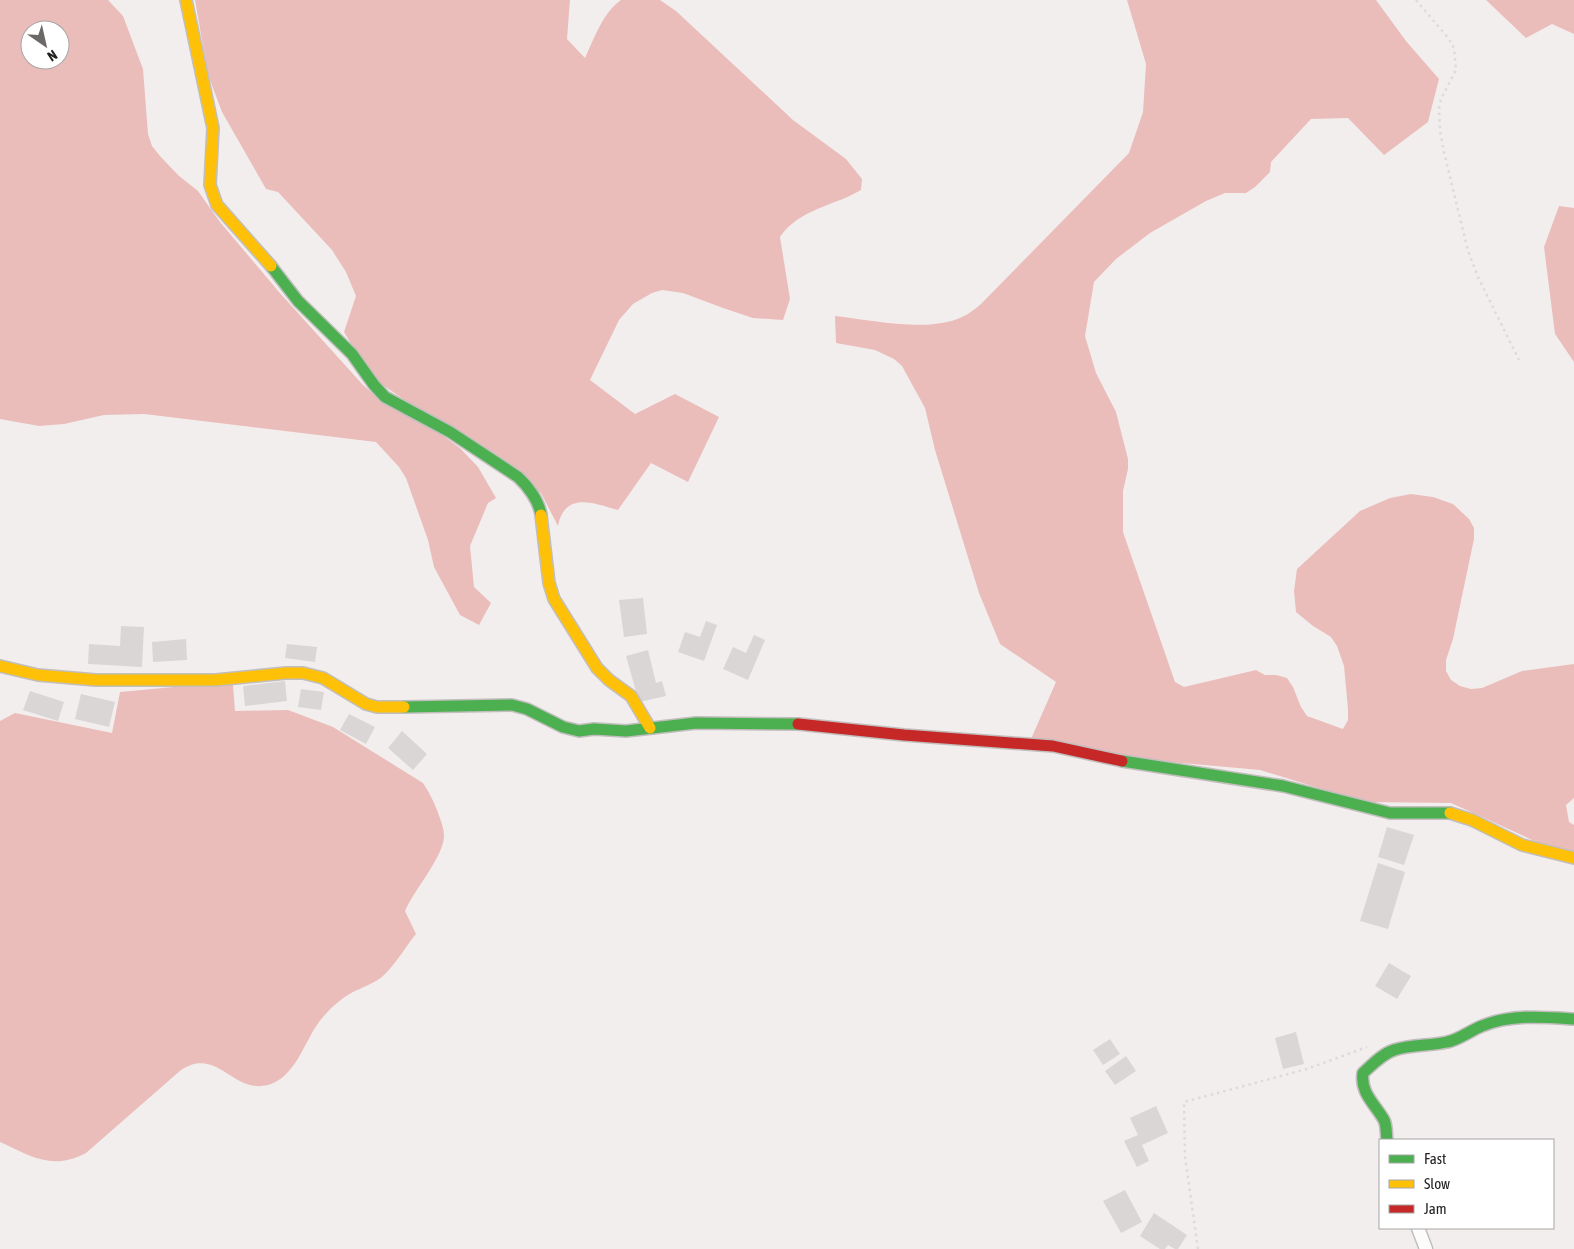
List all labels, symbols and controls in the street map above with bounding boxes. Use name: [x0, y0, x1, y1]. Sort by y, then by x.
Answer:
north arrow: [20, 20, 70, 70]
text: N: [44, 47, 60, 65]
legend: [1379, 1139, 1554, 1229]
text: Fast: [1424, 1150, 1446, 1167]
text: Slow: [1424, 1175, 1450, 1192]
text: Jam: [1424, 1200, 1447, 1217]

